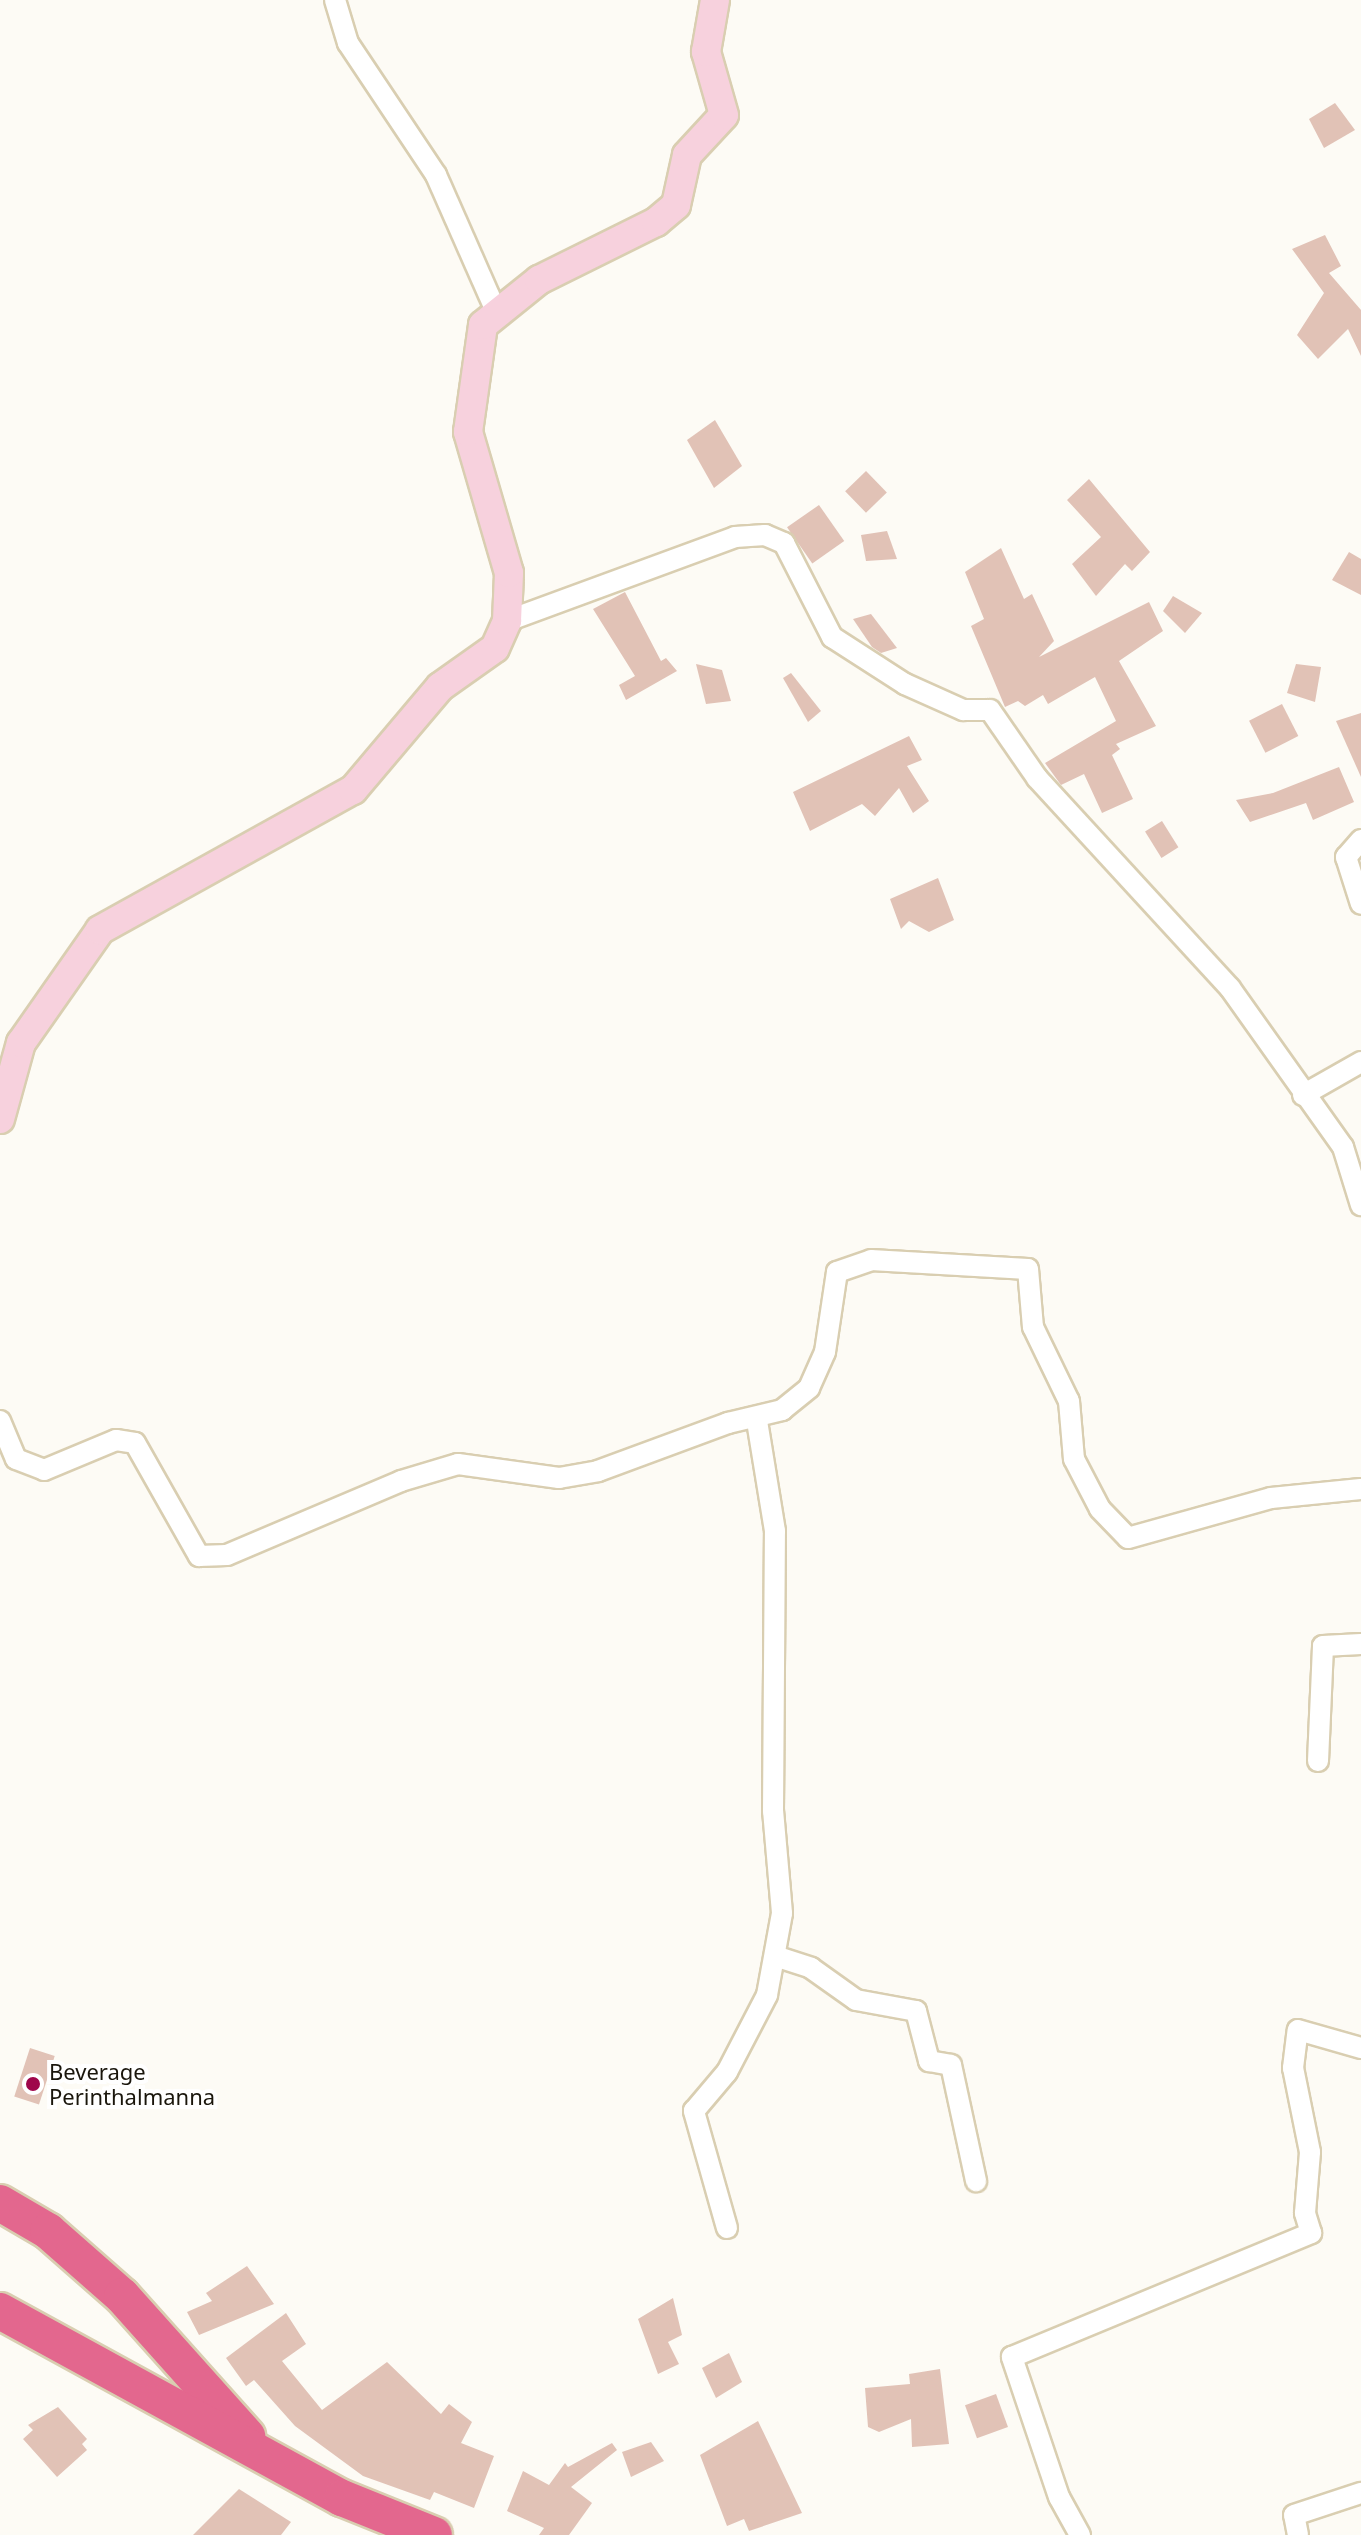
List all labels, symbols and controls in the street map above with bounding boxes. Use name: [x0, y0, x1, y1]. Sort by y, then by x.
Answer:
place label: Beverage Perinthalmanna: [49, 2058, 215, 2110]
marker: Beverage Perinthalmanna: [24, 2075, 42, 2093]

